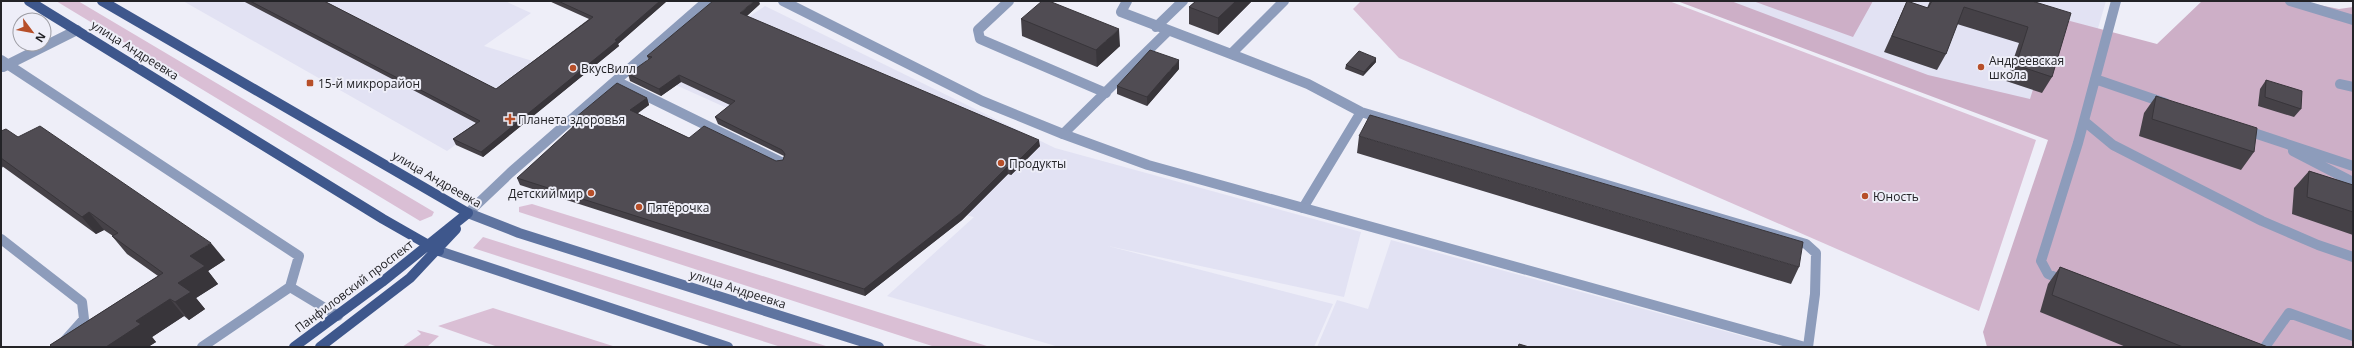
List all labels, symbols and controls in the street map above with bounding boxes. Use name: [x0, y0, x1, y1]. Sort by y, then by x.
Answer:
north arrow: [12, 12, 52, 52]
street label: улица Андреевка: [88, 16, 182, 84]
text: N: [32, 30, 50, 45]
place label: Андреевская школа: [1989, 52, 2064, 83]
place label: ВкусВилл: [581, 60, 636, 77]
marker: Андреевская школа: [1976, 62, 1986, 72]
marker: ВкусВилл: [568, 63, 578, 73]
place label: 15-й микрорайон: [318, 75, 420, 92]
marker: 15-й микрорайон: [305, 78, 315, 88]
place label: Планета здоровья: [518, 111, 625, 128]
marker: Планета здоровья: [505, 114, 515, 124]
street label: улица Андреевка: [389, 147, 485, 211]
place label: Продукты: [1009, 155, 1066, 172]
marker: Продукты: [996, 158, 1006, 168]
place label: Детский мир: [508, 185, 583, 202]
marker: Детский мир: [586, 188, 596, 198]
place label: Юность: [1873, 188, 1919, 205]
marker: Юность: [1860, 191, 1870, 201]
place label: Пятёрочка: [647, 199, 709, 216]
marker: Пятёрочка: [634, 202, 644, 212]
street label: Панфиловский проспект: [291, 236, 417, 336]
street label: улица Андреевка: [688, 265, 788, 313]

